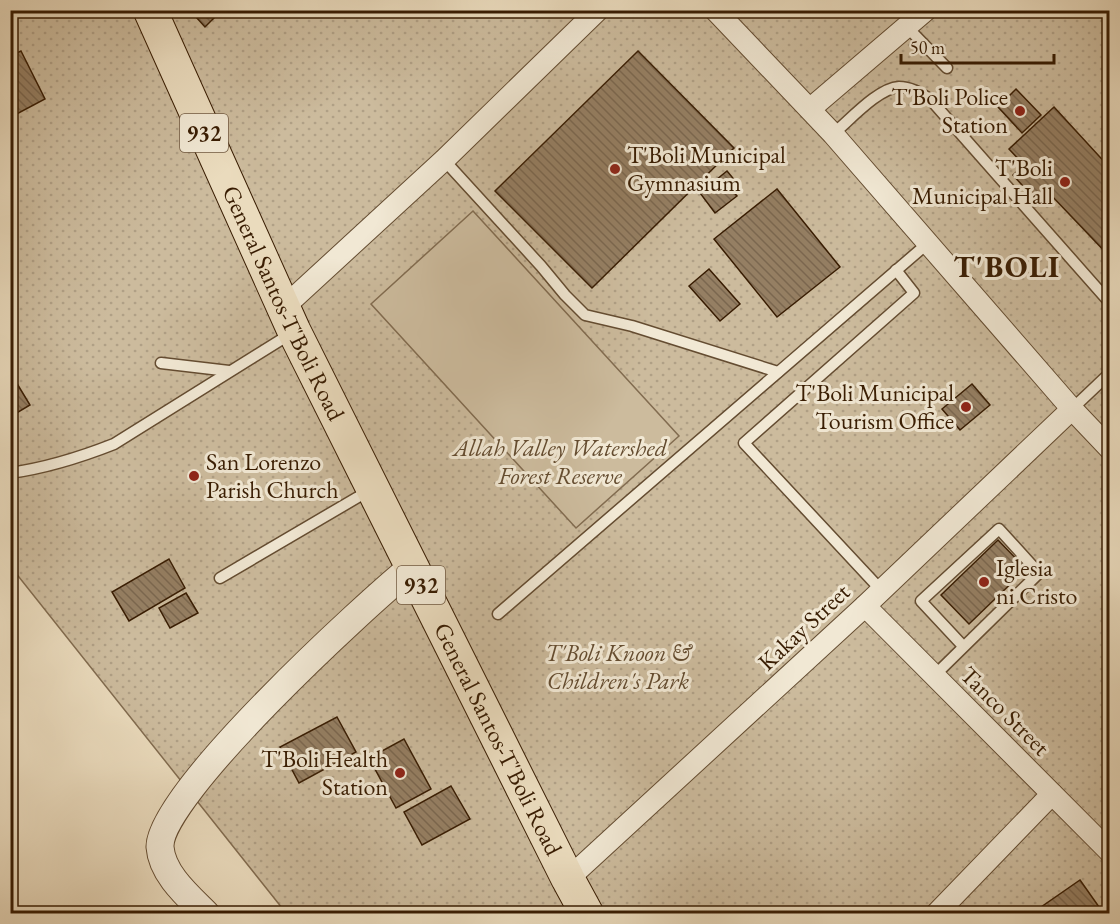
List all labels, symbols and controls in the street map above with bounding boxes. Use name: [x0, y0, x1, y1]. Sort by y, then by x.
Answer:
scale bar: [901, 27, 1054, 65]
text: 50 m: [910, 36, 945, 59]
place label: T'Boli Police Station: [891, 81, 1008, 140]
marker: T'Boli Police Station: [1013, 104, 1027, 118]
road number: 932: [180, 114, 228, 152]
place label: T'Boli Municipal Gymnasium: [627, 139, 786, 198]
place label: T'Boli Municipal Hall: [912, 152, 1053, 211]
marker: T'Boli Municipal Gymnasium: [608, 162, 622, 176]
marker: T'Boli Municipal Hall: [1058, 175, 1072, 189]
street label: General Santos-T'Boli Road: [216, 180, 353, 426]
district label: T'BOLI: [953, 247, 1061, 286]
place label: T'Boli Municipal Tourism Office: [795, 377, 954, 436]
marker: T'Boli Municipal Tourism Office: [959, 400, 973, 414]
park label: Allah Valley Watershed Forest Reserve: [451, 432, 668, 491]
place label: San Lorenzo Parish Church: [206, 446, 339, 505]
marker: San Lorenzo Parish Church: [187, 469, 201, 483]
place label: Iglesia ni Cristo: [996, 552, 1078, 611]
road number: 932: [397, 566, 445, 604]
marker: Iglesia ni Cristo: [977, 575, 991, 589]
street label: Kakay Street: [751, 576, 856, 677]
street label: General Santos-T'Boli Road: [427, 617, 570, 861]
park label: T'Boli Knoon & Children's Park: [545, 637, 693, 696]
street label: Tanco Street: [954, 659, 1057, 762]
place label: T'Boli Health Station: [261, 743, 388, 802]
marker: T'Boli Health Station: [393, 766, 407, 780]

